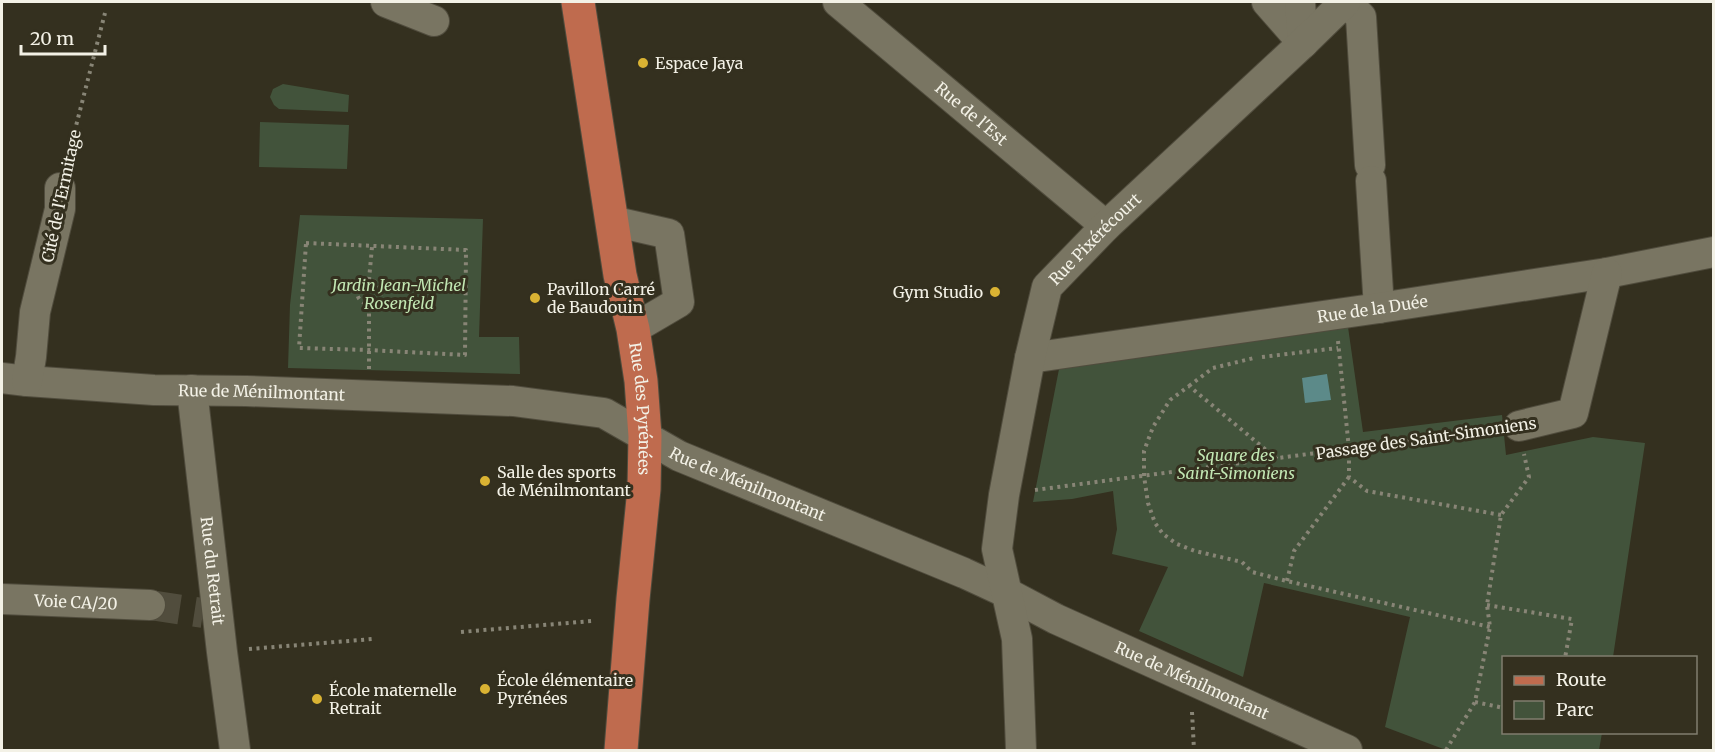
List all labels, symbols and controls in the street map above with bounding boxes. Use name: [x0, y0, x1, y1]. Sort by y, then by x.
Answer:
scale bar: [21, 18, 105, 56]
text: 20 m: [30, 27, 74, 50]
place label: Espace Jaya: [655, 53, 744, 73]
marker: Espace Jaya: [636, 56, 650, 70]
street label: Rue de l'Est: [931, 78, 1012, 150]
street label: Cité de l'Ermitage: [37, 128, 85, 264]
street label: Rue Pixérécourt: [1044, 188, 1146, 289]
park label: Jardin Jean-Michel Rosenfeld: [330, 275, 466, 313]
place label: Pavillon Carré de Baudouin: [547, 279, 655, 317]
place label: Gym Studio: [893, 282, 983, 302]
marker: Gym Studio: [988, 285, 1002, 299]
marker: Pavillon Carré de Baudouin: [528, 291, 542, 305]
street label: Rue de la Duée: [1316, 291, 1429, 327]
street label: Rue des Pyrénées: [625, 341, 655, 476]
street label: Rue de Ménilmontant: [178, 380, 346, 405]
street label: Passage des Saint-Simoniens: [1314, 413, 1538, 463]
street label: Rue de Ménilmontant: [666, 443, 829, 525]
park label: Square des Saint-Simoniens: [1177, 445, 1295, 483]
place label: Salle des sports de Ménilmontant: [497, 462, 631, 500]
marker: Salle des sports de Ménilmontant: [478, 474, 492, 488]
street label: Rue du Retrait: [197, 515, 229, 627]
street label: Voie CA/20: [33, 590, 118, 614]
street label: Rue de Ménilmontant: [1112, 637, 1273, 724]
legend: [1502, 656, 1697, 734]
text: Route: [1556, 668, 1606, 691]
place label: École élémentaire Pyrénées: [497, 670, 633, 708]
place label: École maternelle Retrait: [329, 680, 457, 718]
marker: École élémentaire Pyrénées: [478, 682, 492, 696]
marker: École maternelle Retrait: [310, 692, 324, 706]
text: Parc: [1556, 698, 1594, 721]

